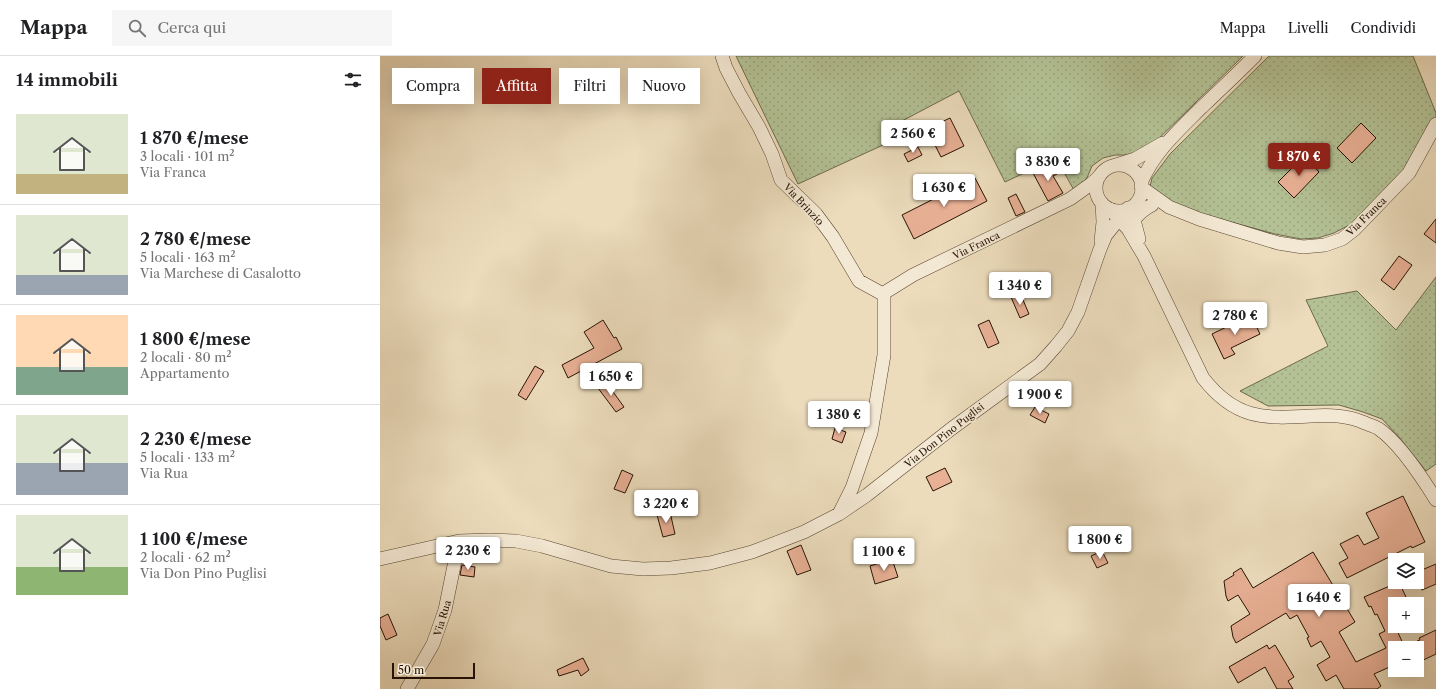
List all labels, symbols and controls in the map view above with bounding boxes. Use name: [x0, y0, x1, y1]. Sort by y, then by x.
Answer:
search box: [112, 10, 392, 46]
text: Mappa: [20, 16, 88, 39]
icon: search: [126, 17, 148, 39]
text: Cerca qui: [158, 18, 226, 37]
text: Mappa: [1220, 19, 1266, 37]
text: Livelli: [1288, 19, 1329, 37]
text: Condividi: [1351, 19, 1416, 37]
chip: Compra: [392, 68, 474, 104]
chip: Affitta: [482, 68, 551, 104]
chip: Filtri: [559, 68, 620, 104]
chip: Nuovo: [628, 68, 700, 104]
icon: filters: [342, 69, 364, 91]
text: 14 immobili: [16, 70, 118, 90]
pin: 2 560 €: [876, 120, 950, 154]
text: 2 560 €: [890, 125, 936, 141]
text: 1 870 €/mese: [140, 128, 249, 148]
icon: home: [48, 130, 96, 178]
pin: 1 870 €: [1262, 143, 1336, 177]
text: 3 locali · 101 m²: [140, 148, 235, 164]
pin: 3 830 €: [1011, 148, 1085, 182]
text: 1 870 €: [1277, 148, 1321, 164]
text: 3 830 €: [1025, 153, 1071, 169]
text: Via Franca: [140, 164, 206, 180]
pin: 1 630 €: [907, 174, 981, 208]
text: 1 630 €: [922, 179, 966, 195]
street label: Via Brinzio: [780, 180, 826, 228]
street label: Via Franca: [1343, 194, 1390, 239]
street label: Via Franca: [950, 228, 1003, 263]
text: 2 780 €/mese: [140, 229, 251, 249]
icon: home: [48, 231, 96, 279]
text: 5 locali · 163 m²: [140, 249, 236, 265]
text: Via Marchese di Casalotto: [140, 265, 301, 281]
pin: 1 340 €: [983, 272, 1057, 306]
text: 1 340 €: [998, 277, 1042, 293]
pin: 2 780 €: [1198, 302, 1272, 336]
text: 2 780 €: [1212, 307, 1258, 323]
text: 1 800 €/mese: [140, 329, 251, 349]
icon: home: [48, 331, 96, 379]
text: 2 locali · 80 m²: [140, 349, 232, 365]
pin: 1 650 €: [574, 363, 648, 397]
text: Appartamento: [140, 365, 230, 381]
text: 1 650 €: [589, 368, 633, 384]
pin: 1 900 €: [1003, 381, 1077, 415]
text: 1 900 €: [1018, 386, 1062, 402]
street label: Via Don Pino Puglisi: [901, 400, 987, 471]
pin: 1 380 €: [802, 401, 876, 435]
text: 1 380 €: [817, 406, 861, 422]
text: 2 230 €/mese: [140, 429, 251, 449]
icon: home: [48, 431, 96, 479]
text: 5 locali · 133 m²: [140, 449, 235, 465]
text: Via Rua: [140, 465, 188, 481]
pin: 3 220 €: [629, 490, 703, 524]
text: 3 220 €: [643, 495, 689, 511]
pin: 1 800 €: [1063, 526, 1137, 560]
text: 1 100 €/mese: [140, 529, 248, 549]
icon: home: [48, 531, 96, 579]
text: 1 800 €: [1077, 531, 1123, 547]
pin: 2 230 €: [431, 537, 505, 571]
pin: 1 100 €: [847, 538, 921, 572]
text: 2 230 €: [445, 542, 491, 558]
text: 1 100 €: [863, 543, 905, 559]
text: 2 locali · 62 m²: [140, 549, 231, 565]
map controls: [1388, 553, 1424, 677]
button: layers: [1388, 553, 1424, 589]
text: Via Don Pino Puglisi: [140, 565, 267, 581]
pin: 1 640 €: [1282, 584, 1356, 618]
text: 1 640 €: [1297, 589, 1341, 605]
button: +: [1388, 597, 1424, 633]
street label: Via Rua: [431, 598, 454, 639]
button: −: [1388, 641, 1424, 677]
scale bar: [392, 661, 475, 680]
text: 50 m: [398, 663, 424, 677]

